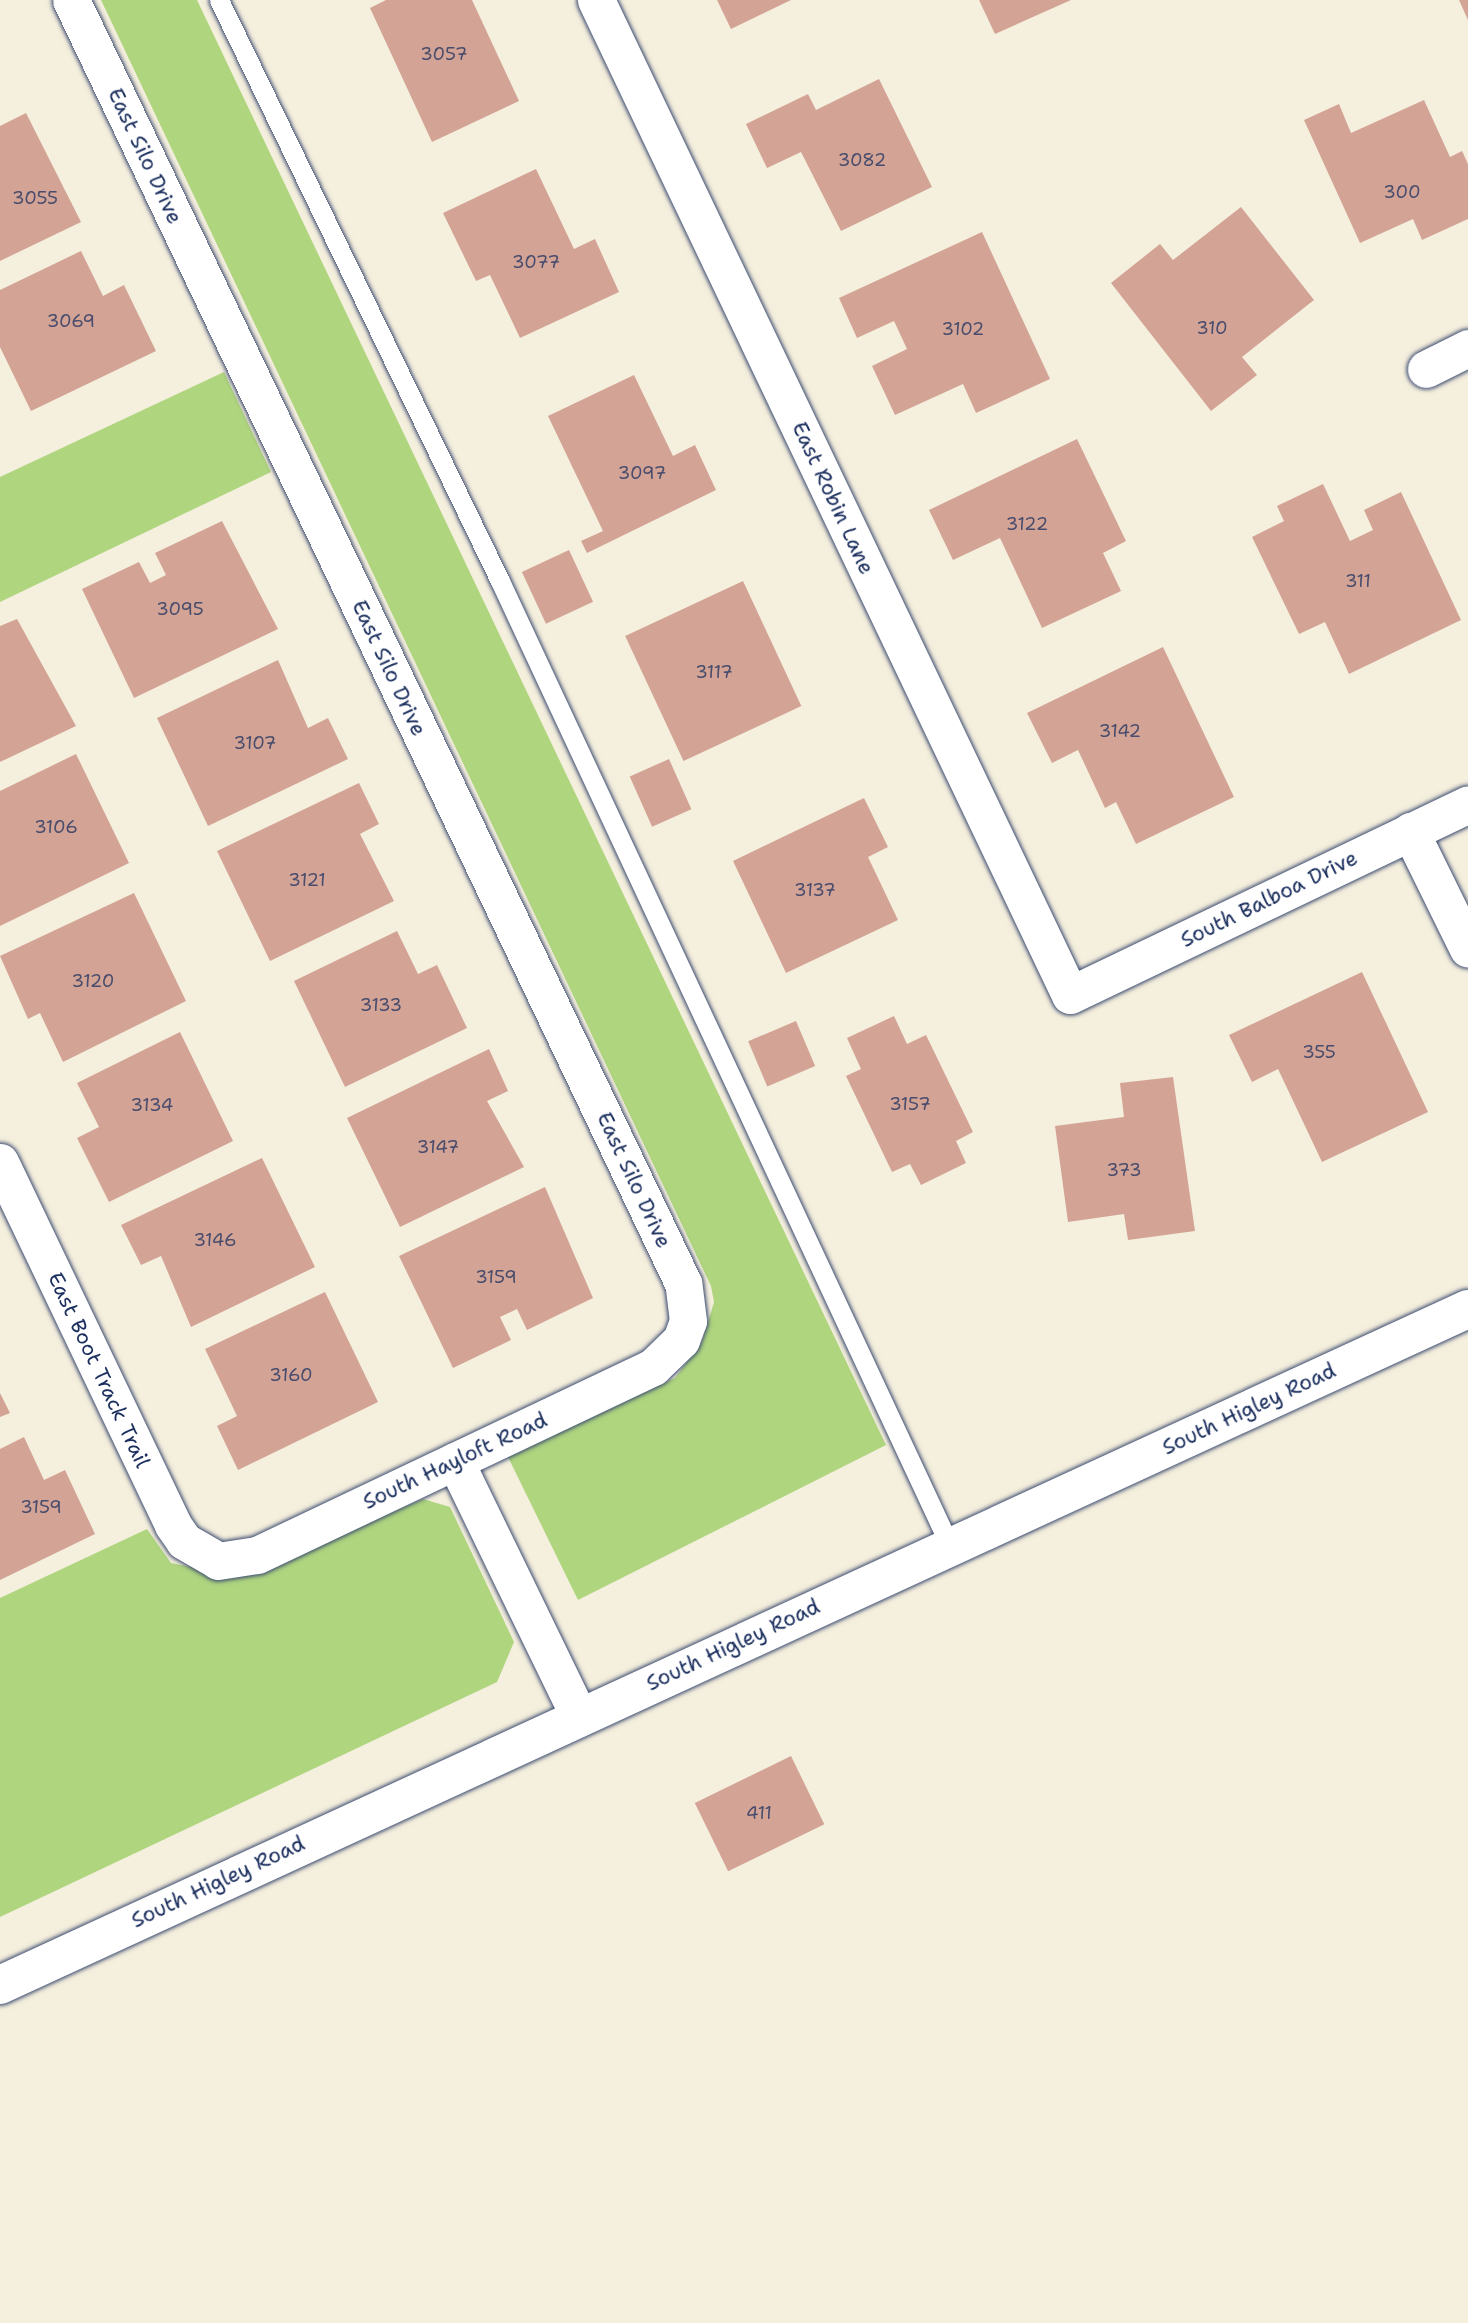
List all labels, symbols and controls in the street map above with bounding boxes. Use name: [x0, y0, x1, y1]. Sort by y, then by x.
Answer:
house number: 3057: [420, 43, 468, 65]
street label: East Silo Drive: [103, 84, 187, 228]
house number: 3082: [838, 149, 886, 171]
house number: 300: [1383, 181, 1421, 203]
house number: 3055: [12, 187, 58, 209]
house number: 3077: [512, 251, 560, 273]
house number: 3069: [47, 310, 95, 332]
house number: 310: [1196, 317, 1228, 339]
house number: 3102: [942, 318, 984, 340]
street label: East Robin Lane: [787, 418, 879, 578]
house number: 3097: [618, 462, 666, 484]
house number: 3122: [1006, 513, 1048, 535]
house number: 311: [1345, 570, 1371, 592]
street label: East Silo Drive: [347, 596, 431, 740]
house number: 3095: [156, 598, 204, 620]
house number: 3117: [695, 661, 733, 683]
house number: 3142: [1099, 720, 1141, 742]
house number: 3107: [234, 732, 276, 754]
house number: 3106: [34, 816, 78, 838]
street label: South Balboa Drive: [1176, 845, 1362, 953]
house number: 3121: [288, 869, 326, 891]
house number: 3137: [794, 879, 836, 901]
house number: 3120: [72, 970, 114, 992]
house number: 3133: [360, 994, 402, 1016]
house number: 355: [1302, 1041, 1336, 1063]
house number: 3157: [889, 1093, 931, 1115]
house number: 3134: [131, 1094, 173, 1116]
street label: East Silo Drive: [592, 1108, 676, 1252]
house number: 3147: [417, 1136, 459, 1158]
house number: 373: [1107, 1159, 1141, 1181]
house number: 3146: [193, 1229, 237, 1251]
house number: 3159: [475, 1266, 517, 1288]
street label: East Boot Track Trail: [43, 1268, 155, 1472]
street label: South Higley Road: [1158, 1358, 1340, 1460]
house number: 3160: [269, 1364, 313, 1386]
street label: South Hayloft Road: [359, 1407, 551, 1515]
house number: 3159: [20, 1496, 62, 1518]
street label: South Higley Road: [642, 1594, 824, 1696]
house number: 411: [746, 1802, 772, 1824]
street label: South Higley Road: [127, 1831, 309, 1933]

